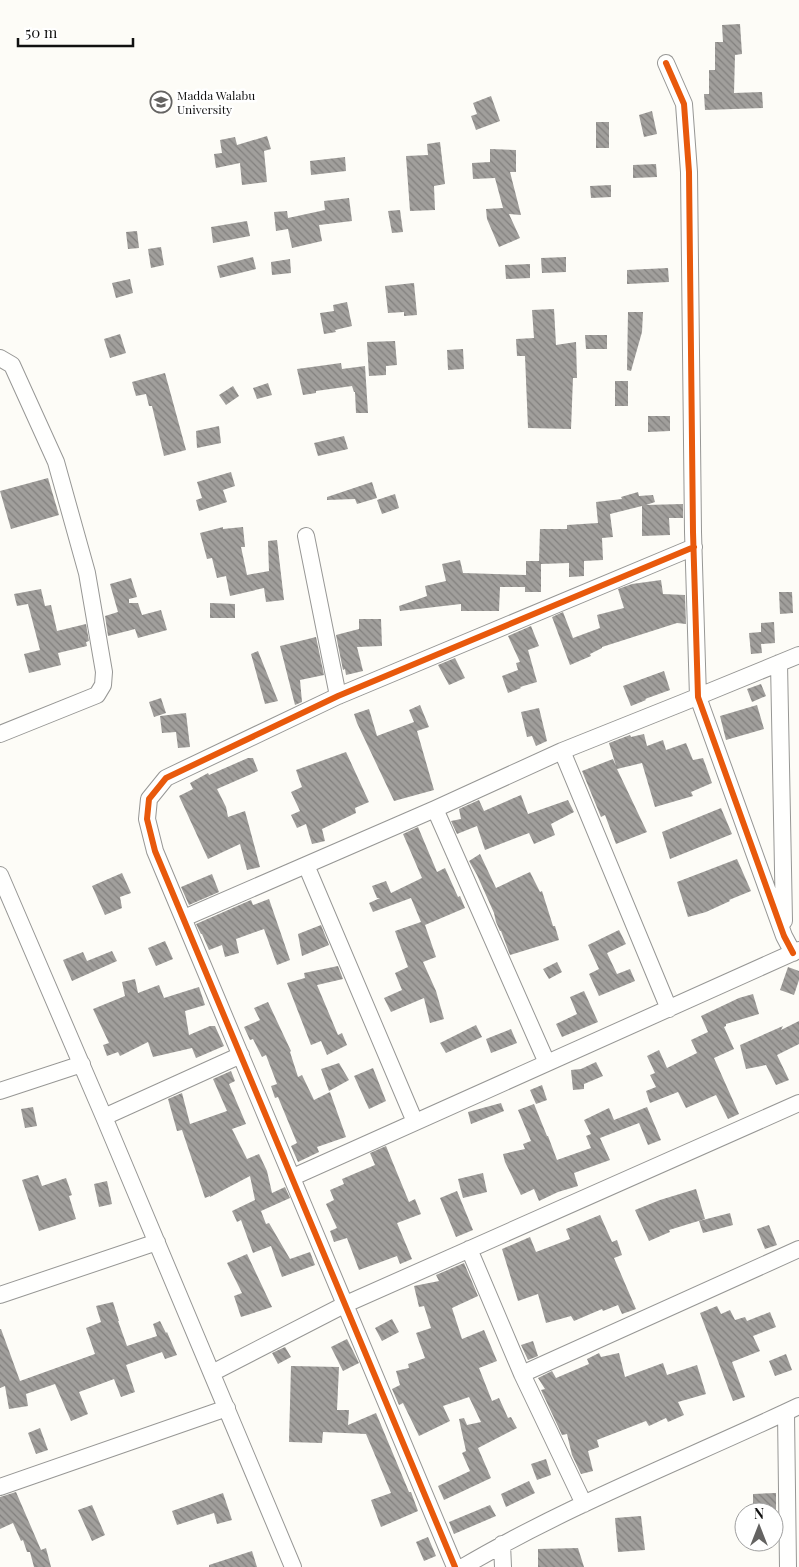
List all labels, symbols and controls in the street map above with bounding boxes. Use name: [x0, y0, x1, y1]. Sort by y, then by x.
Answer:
scale bar: [18, 15, 132, 47]
text: 50 m: [25, 22, 58, 42]
place label: Madda Walabu University: [177, 87, 255, 117]
school or university icon: Madda Walabu University: [149, 90, 173, 114]
north arrow: [734, 1502, 784, 1552]
text: N: [754, 1504, 764, 1523]

